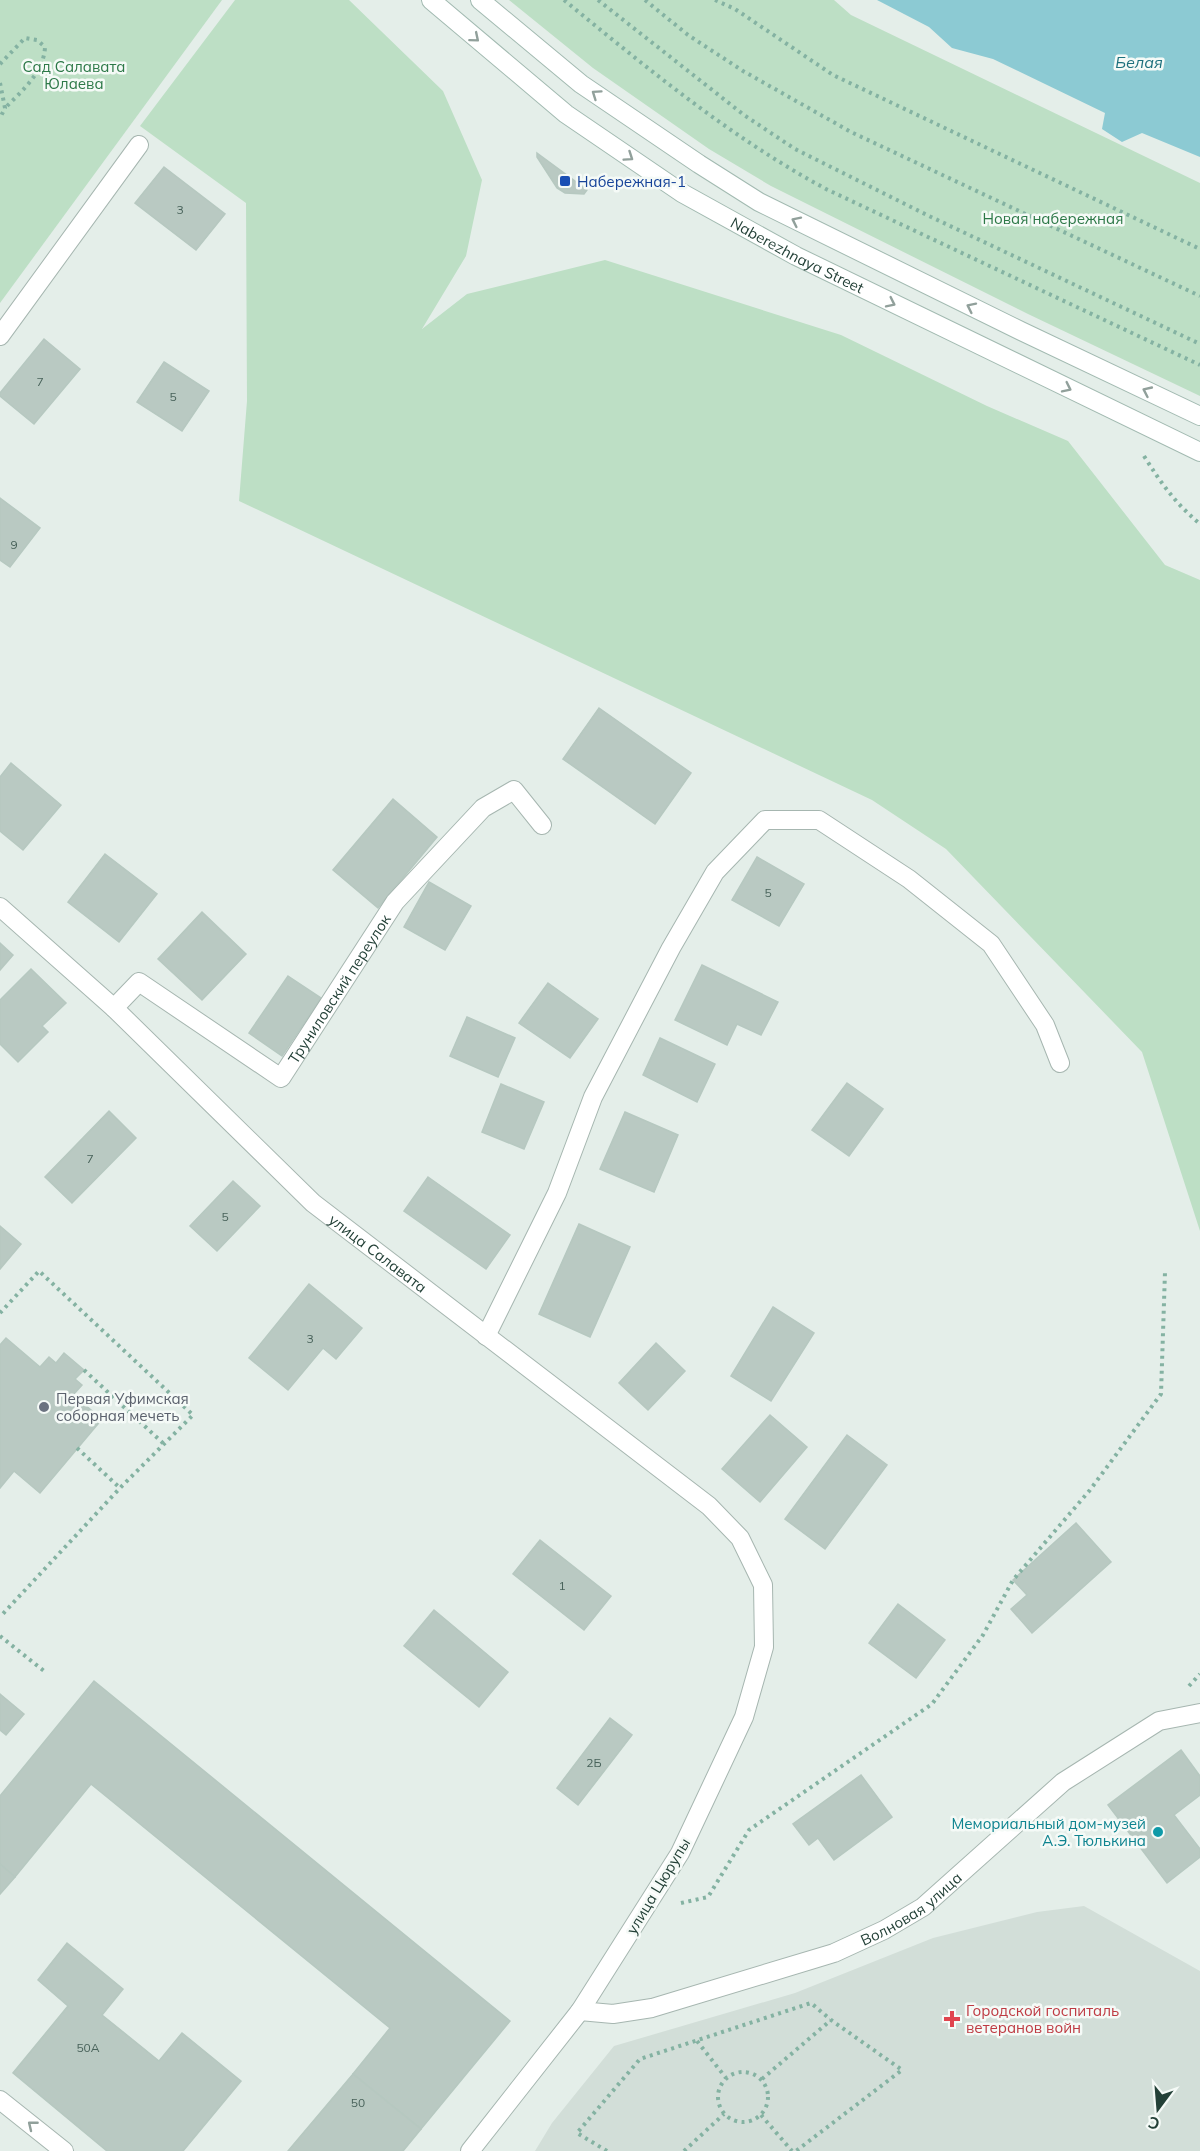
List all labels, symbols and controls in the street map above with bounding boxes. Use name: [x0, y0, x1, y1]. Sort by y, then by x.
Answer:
one-way arrow: [468, 31, 479, 42]
water label: Белая: [1115, 52, 1163, 72]
park label: Сад Салавата Юлаева: [22, 57, 126, 93]
one-way arrow: [592, 90, 603, 101]
one-way arrow: [623, 150, 634, 161]
place label: Набережная-1: [577, 172, 686, 191]
marker: Набережная-1: [558, 174, 572, 188]
house number: 3: [176, 202, 184, 217]
park label: Новая набережная: [983, 209, 1123, 228]
street label: Naberezhnaya Street: [727, 212, 867, 297]
one-way arrow: [792, 216, 803, 228]
one-way arrow: [885, 296, 896, 307]
one-way arrow: [967, 302, 978, 314]
house number: 7: [36, 374, 44, 389]
one-way arrow: [1060, 381, 1071, 393]
one-way arrow: [1143, 387, 1154, 399]
house number: 5: [169, 389, 177, 404]
house number: 9: [10, 537, 18, 552]
house number: 5: [764, 885, 772, 900]
street label: Труниловский переулок: [284, 910, 395, 1067]
house number: 7: [86, 1151, 94, 1166]
house number: 5: [221, 1209, 229, 1224]
street label: улица Салавата: [325, 1209, 431, 1296]
house number: 3: [306, 1331, 314, 1346]
place label: Первая Уфимская соборная мечеть: [56, 1389, 189, 1425]
marker: Первая Уфимская соборная мечеть: [37, 1400, 51, 1414]
house number: 1: [558, 1578, 566, 1593]
house number: 2Б: [586, 1755, 602, 1770]
place label: Мемориальный дом-музей А.Э. Тюлькина: [951, 1814, 1146, 1850]
marker: Мемориальный дом-музей А.Э. Тюлькина: [1151, 1825, 1165, 1839]
street label: улица Цюрупы: [622, 1834, 694, 1938]
street label: Волновая улица: [857, 1868, 965, 1949]
place label: Городской госпиталь ветеранов войн: [966, 2001, 1119, 2037]
marker: Городской госпиталь ветеранов войн: [943, 2010, 961, 2028]
house number: 50А: [76, 2040, 100, 2055]
north arrow: [1128, 2079, 1188, 2139]
house number: 50: [351, 2095, 365, 2110]
text: С: [1146, 2112, 1162, 2135]
one-way arrow: [28, 2122, 39, 2133]

